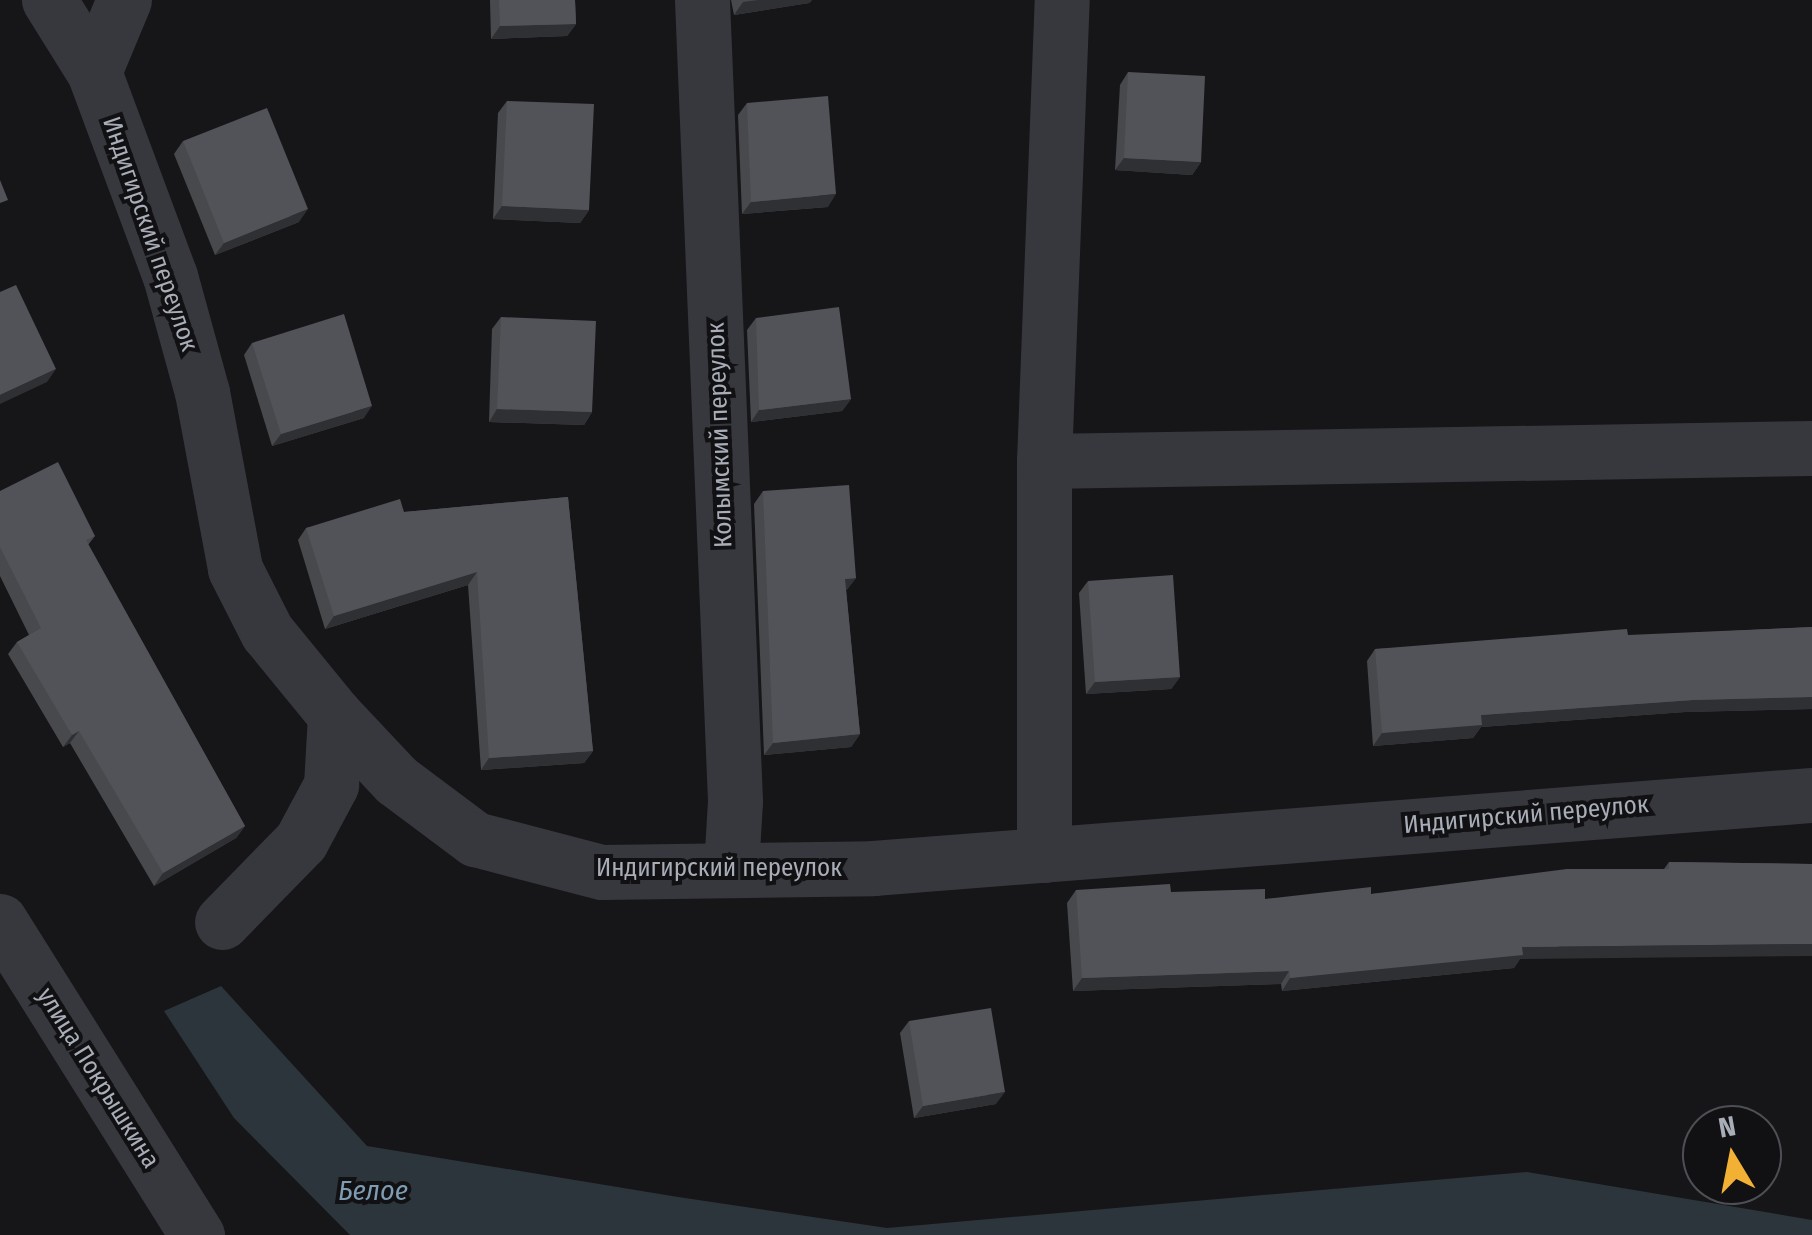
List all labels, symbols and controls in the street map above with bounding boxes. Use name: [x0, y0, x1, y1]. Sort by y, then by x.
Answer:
street label: Индигирский переулок: [96, 113, 204, 355]
street label: Колымский переулок: [701, 322, 739, 548]
street label: Индигирский переулок: [1402, 789, 1650, 841]
street label: Индигирский переулок: [596, 853, 842, 883]
street label: улица Покрышкина: [30, 982, 166, 1174]
north arrow: [1682, 1105, 1782, 1205]
text: N: [1716, 1109, 1738, 1145]
water label: Белое: [338, 1174, 408, 1208]

